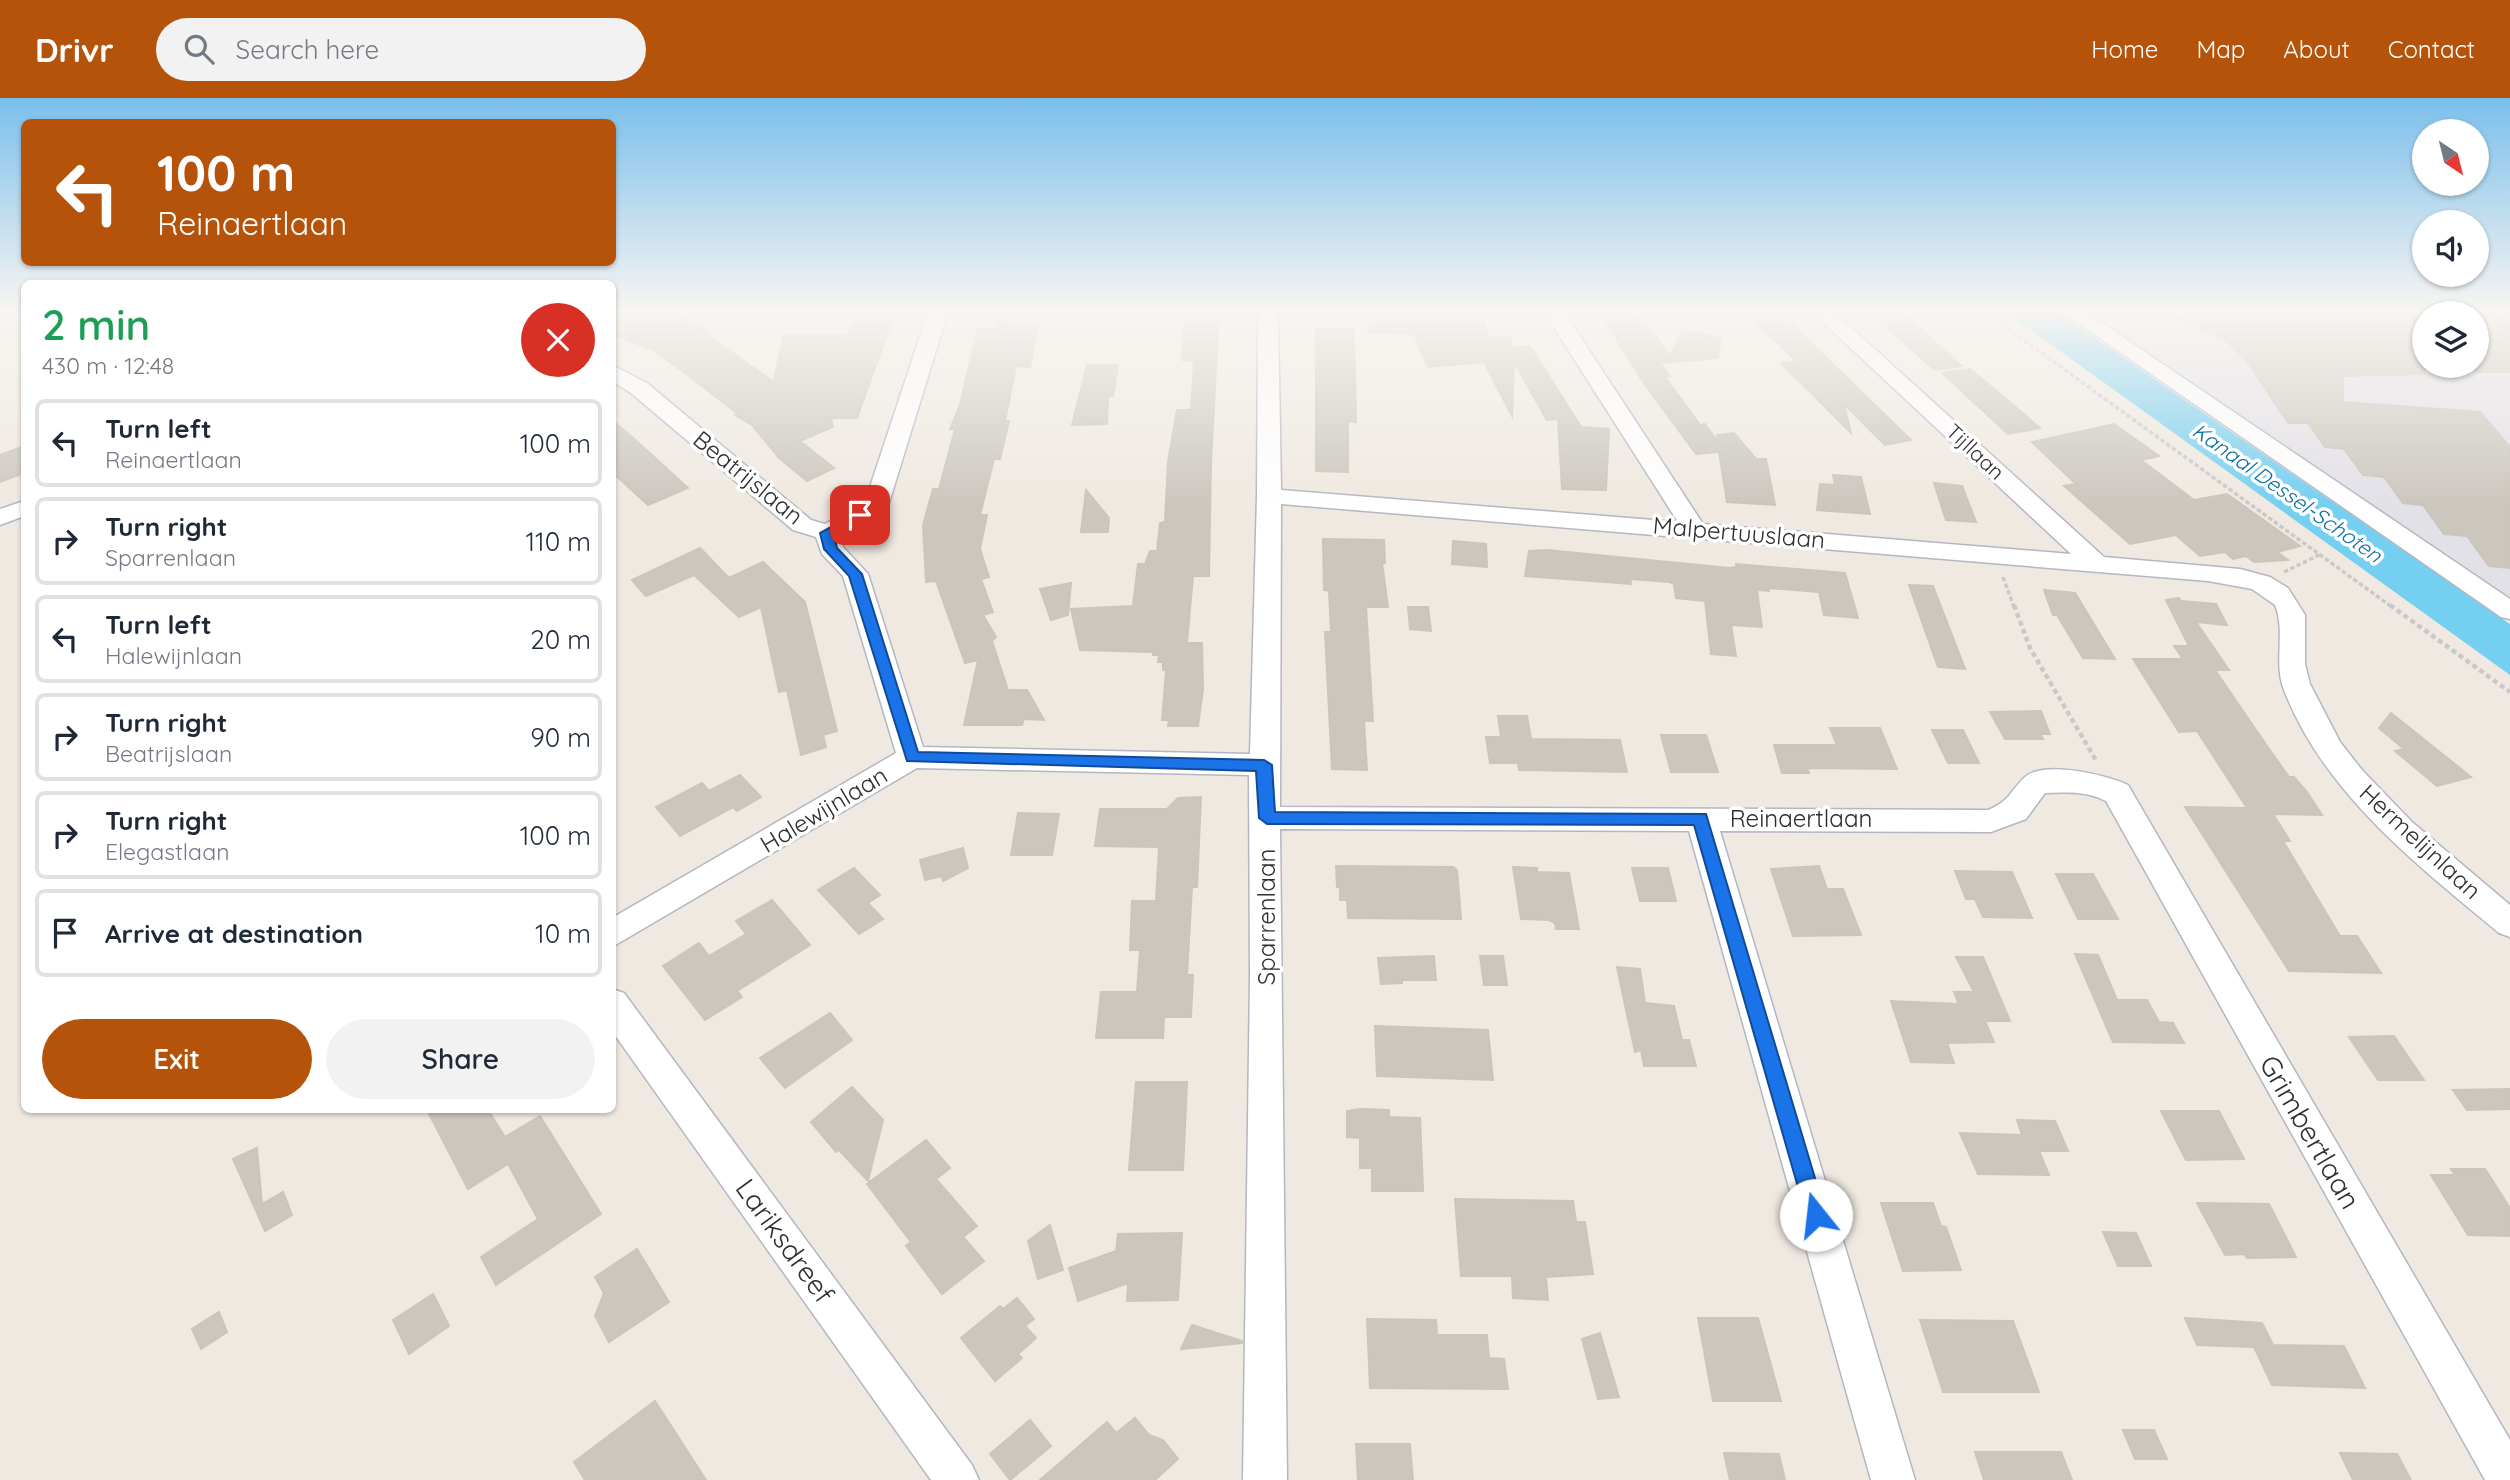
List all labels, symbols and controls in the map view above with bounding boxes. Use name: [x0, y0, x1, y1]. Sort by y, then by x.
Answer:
search box: [156, 18, 646, 81]
text: Drivr: [35, 29, 114, 70]
icon: search: [180, 30, 218, 68]
text: Search here: [236, 33, 379, 66]
text: Home: [2091, 34, 2158, 64]
text: Map: [2196, 34, 2245, 64]
text: About: [2283, 34, 2350, 64]
text: Contact: [2388, 34, 2475, 64]
north arrow: [2412, 119, 2488, 196]
map controls: [2412, 119, 2489, 378]
text: 100 m: [157, 142, 295, 203]
icon: left: [42, 147, 133, 238]
text: Reinaertlaan: [157, 203, 347, 243]
button: sound: [2412, 210, 2489, 287]
text: 2 min: [42, 298, 150, 351]
button: layers: [2412, 301, 2489, 378]
button: close: [521, 303, 595, 377]
text: 430 m · 12:48: [42, 351, 174, 380]
text: Turn left: [105, 412, 212, 445]
water label: Kanaal Dessel-Schoten: [2188, 417, 2388, 568]
street label: Tijllaan: [1941, 418, 2010, 485]
icon: left: [46, 424, 84, 462]
street label: Beatrijslaan: [688, 424, 810, 531]
text: 100 m: [520, 427, 591, 460]
text: Reinaertlaan: [105, 445, 242, 474]
pin: [830, 485, 890, 545]
icon: arrive: [841, 496, 879, 534]
text: Turn right: [105, 510, 227, 543]
street label: Malpertuuslaan: [1652, 510, 1826, 554]
icon: right: [46, 522, 84, 560]
text: 110 m: [525, 525, 591, 558]
text: Sparrenlaan: [105, 543, 236, 572]
text: Turn left: [105, 608, 212, 641]
icon: left: [46, 620, 84, 658]
text: 20 m: [530, 623, 591, 656]
text: Halewijnlaan: [105, 641, 242, 670]
text: Turn right: [105, 706, 227, 739]
icon: right: [46, 718, 84, 756]
text: 90 m: [530, 721, 591, 754]
text: Beatrijslaan: [105, 739, 232, 768]
street label: Halewijnlaan: [755, 759, 892, 859]
street label: Hermelijnlaan: [2354, 777, 2488, 905]
street label: Reinaertlaan: [1730, 803, 1872, 833]
text: Turn right: [105, 804, 227, 837]
icon: right: [46, 816, 84, 854]
text: 100 m: [520, 819, 591, 852]
text: Elegastlaan: [105, 837, 229, 866]
street label: Sparrenlaan: [1251, 849, 1281, 985]
icon: arrive: [46, 914, 84, 952]
text: Arrive at destination: [105, 917, 363, 950]
text: 10 m: [535, 917, 591, 950]
button: Exit: [42, 1019, 312, 1099]
button: Share: [326, 1019, 595, 1099]
street label: Grimbertlaan: [2252, 1049, 2369, 1215]
street label: Lariksdreef: [728, 1172, 842, 1310]
position arrow: [1779, 1178, 1853, 1252]

